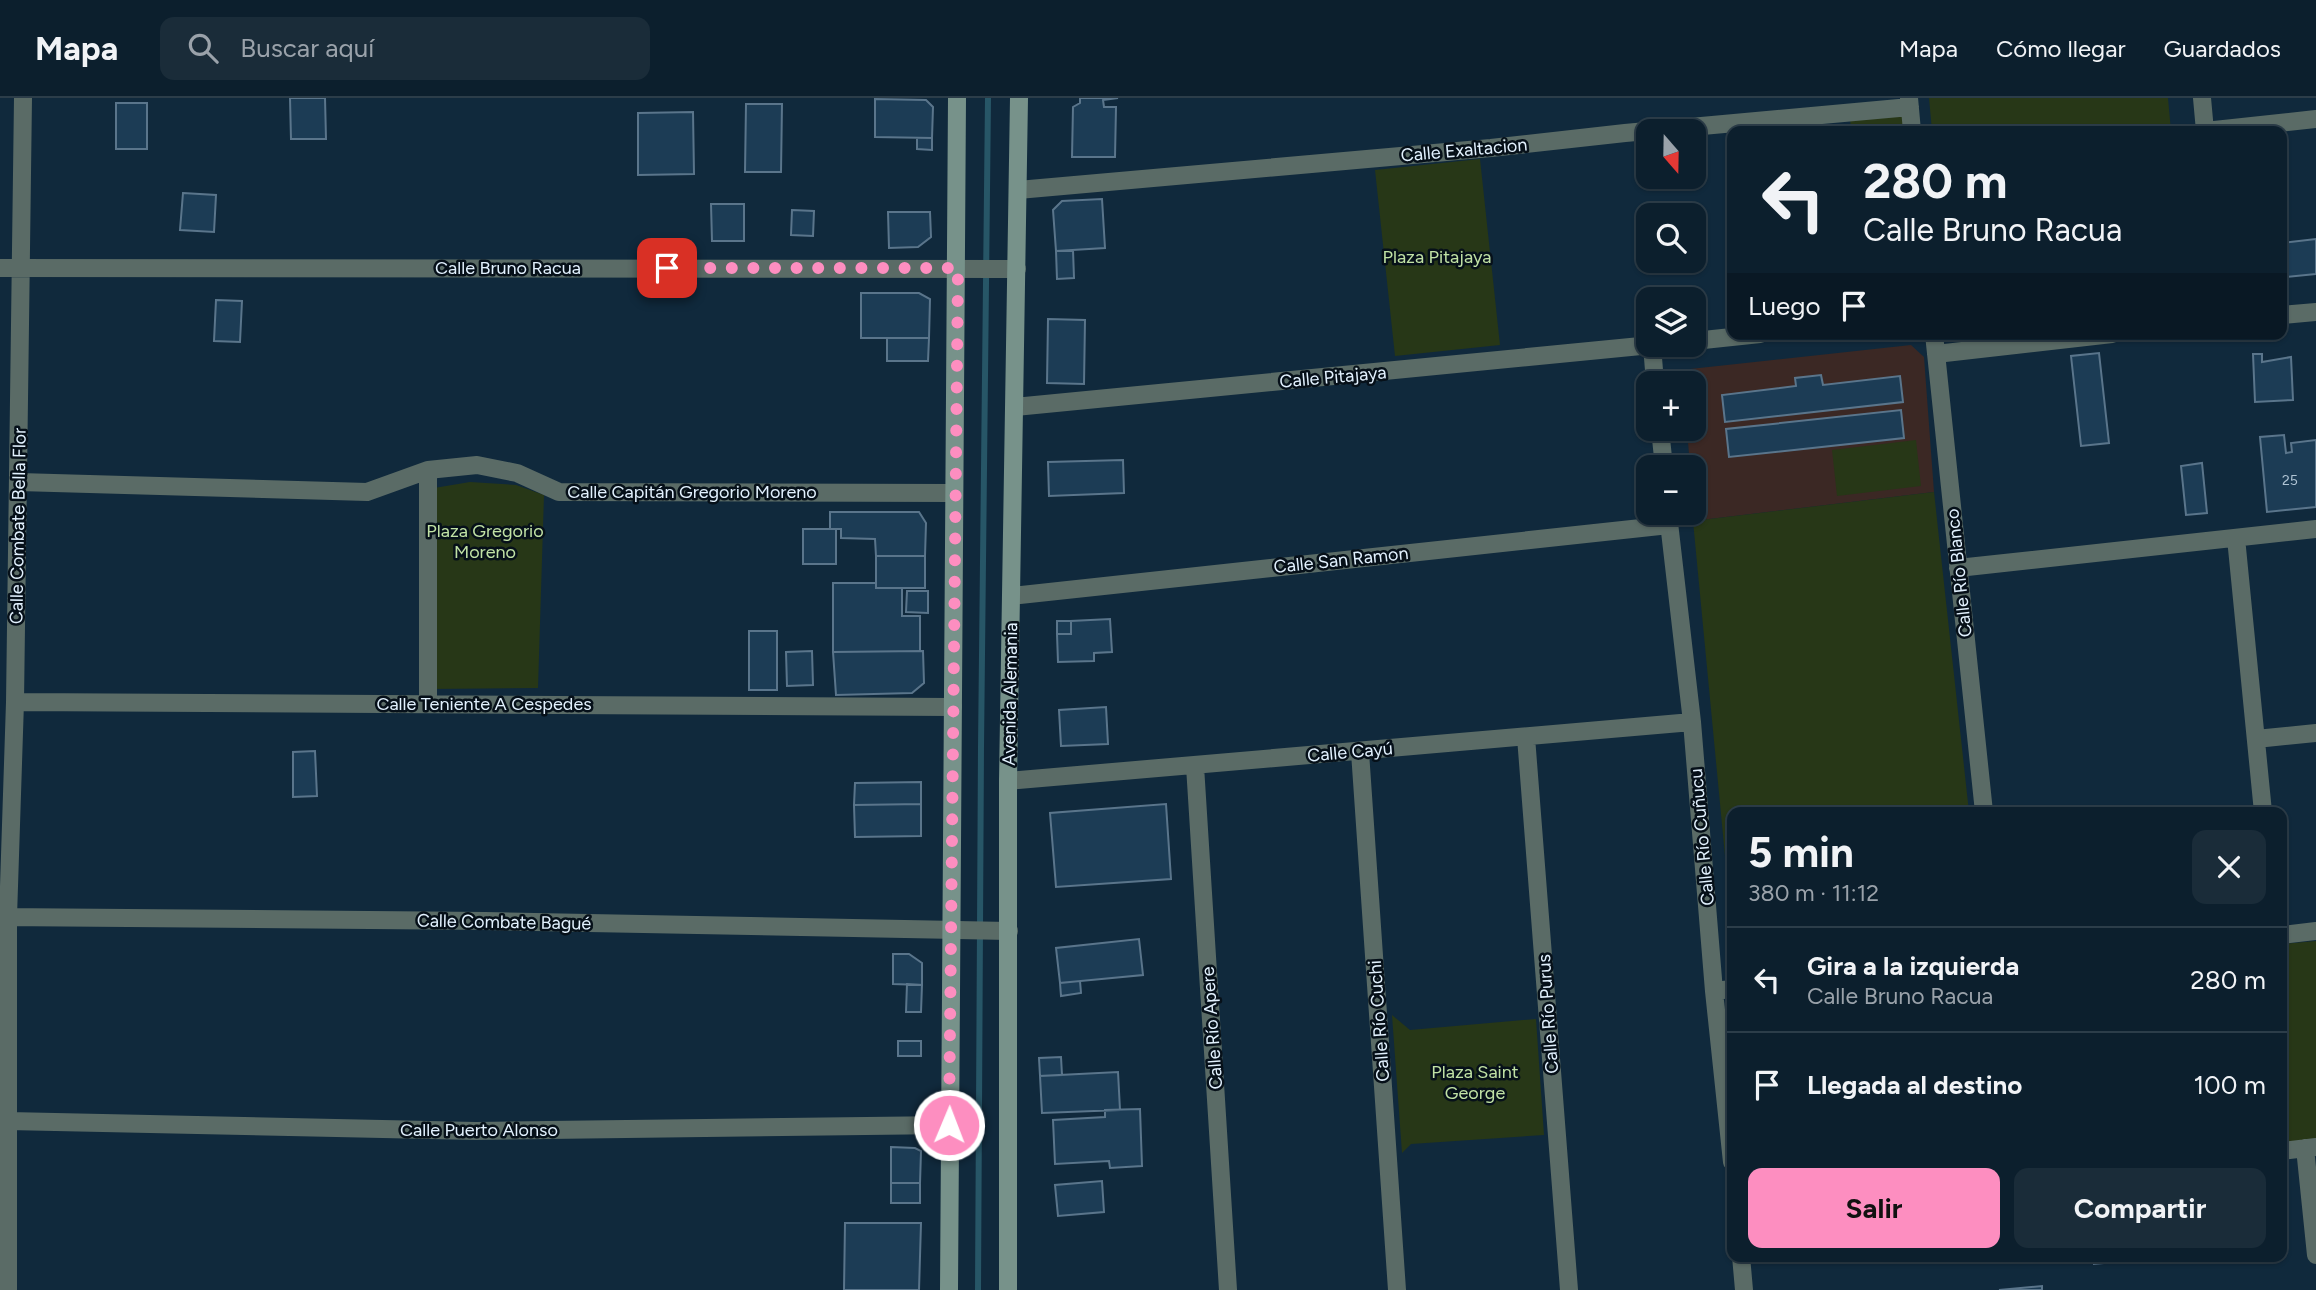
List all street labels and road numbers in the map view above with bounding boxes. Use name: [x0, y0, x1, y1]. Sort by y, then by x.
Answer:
street label: Calle Exaltacion: [1400, 134, 1528, 166]
street label: Calle Bruno Racua: [435, 257, 581, 279]
street label: Calle Pitajaya: [1279, 361, 1387, 393]
street label: Calle Combate Bella Flor: [5, 428, 31, 624]
street label: Calle Capitán Gregorio Moreno: [567, 481, 817, 503]
street label: Calle Río Blanco: [1941, 508, 1977, 638]
street label: Calle San Ramon: [1273, 542, 1409, 578]
street label: Avenida Alemania: [998, 622, 1022, 766]
street label: Calle Teniente A Cespedes: [376, 693, 592, 715]
street label: Calle Cayú: [1306, 737, 1394, 767]
street label: Calle Río Cuñucu: [1685, 768, 1719, 906]
street label: Calle Combate Bagué: [417, 909, 592, 935]
street label: Calle Río Purus: [1533, 954, 1563, 1074]
street label: Calle Río Cuchi: [1364, 960, 1394, 1082]
street label: Calle Río Apere: [1197, 966, 1227, 1090]
street label: Calle Puerto Alonso: [400, 1119, 558, 1141]

